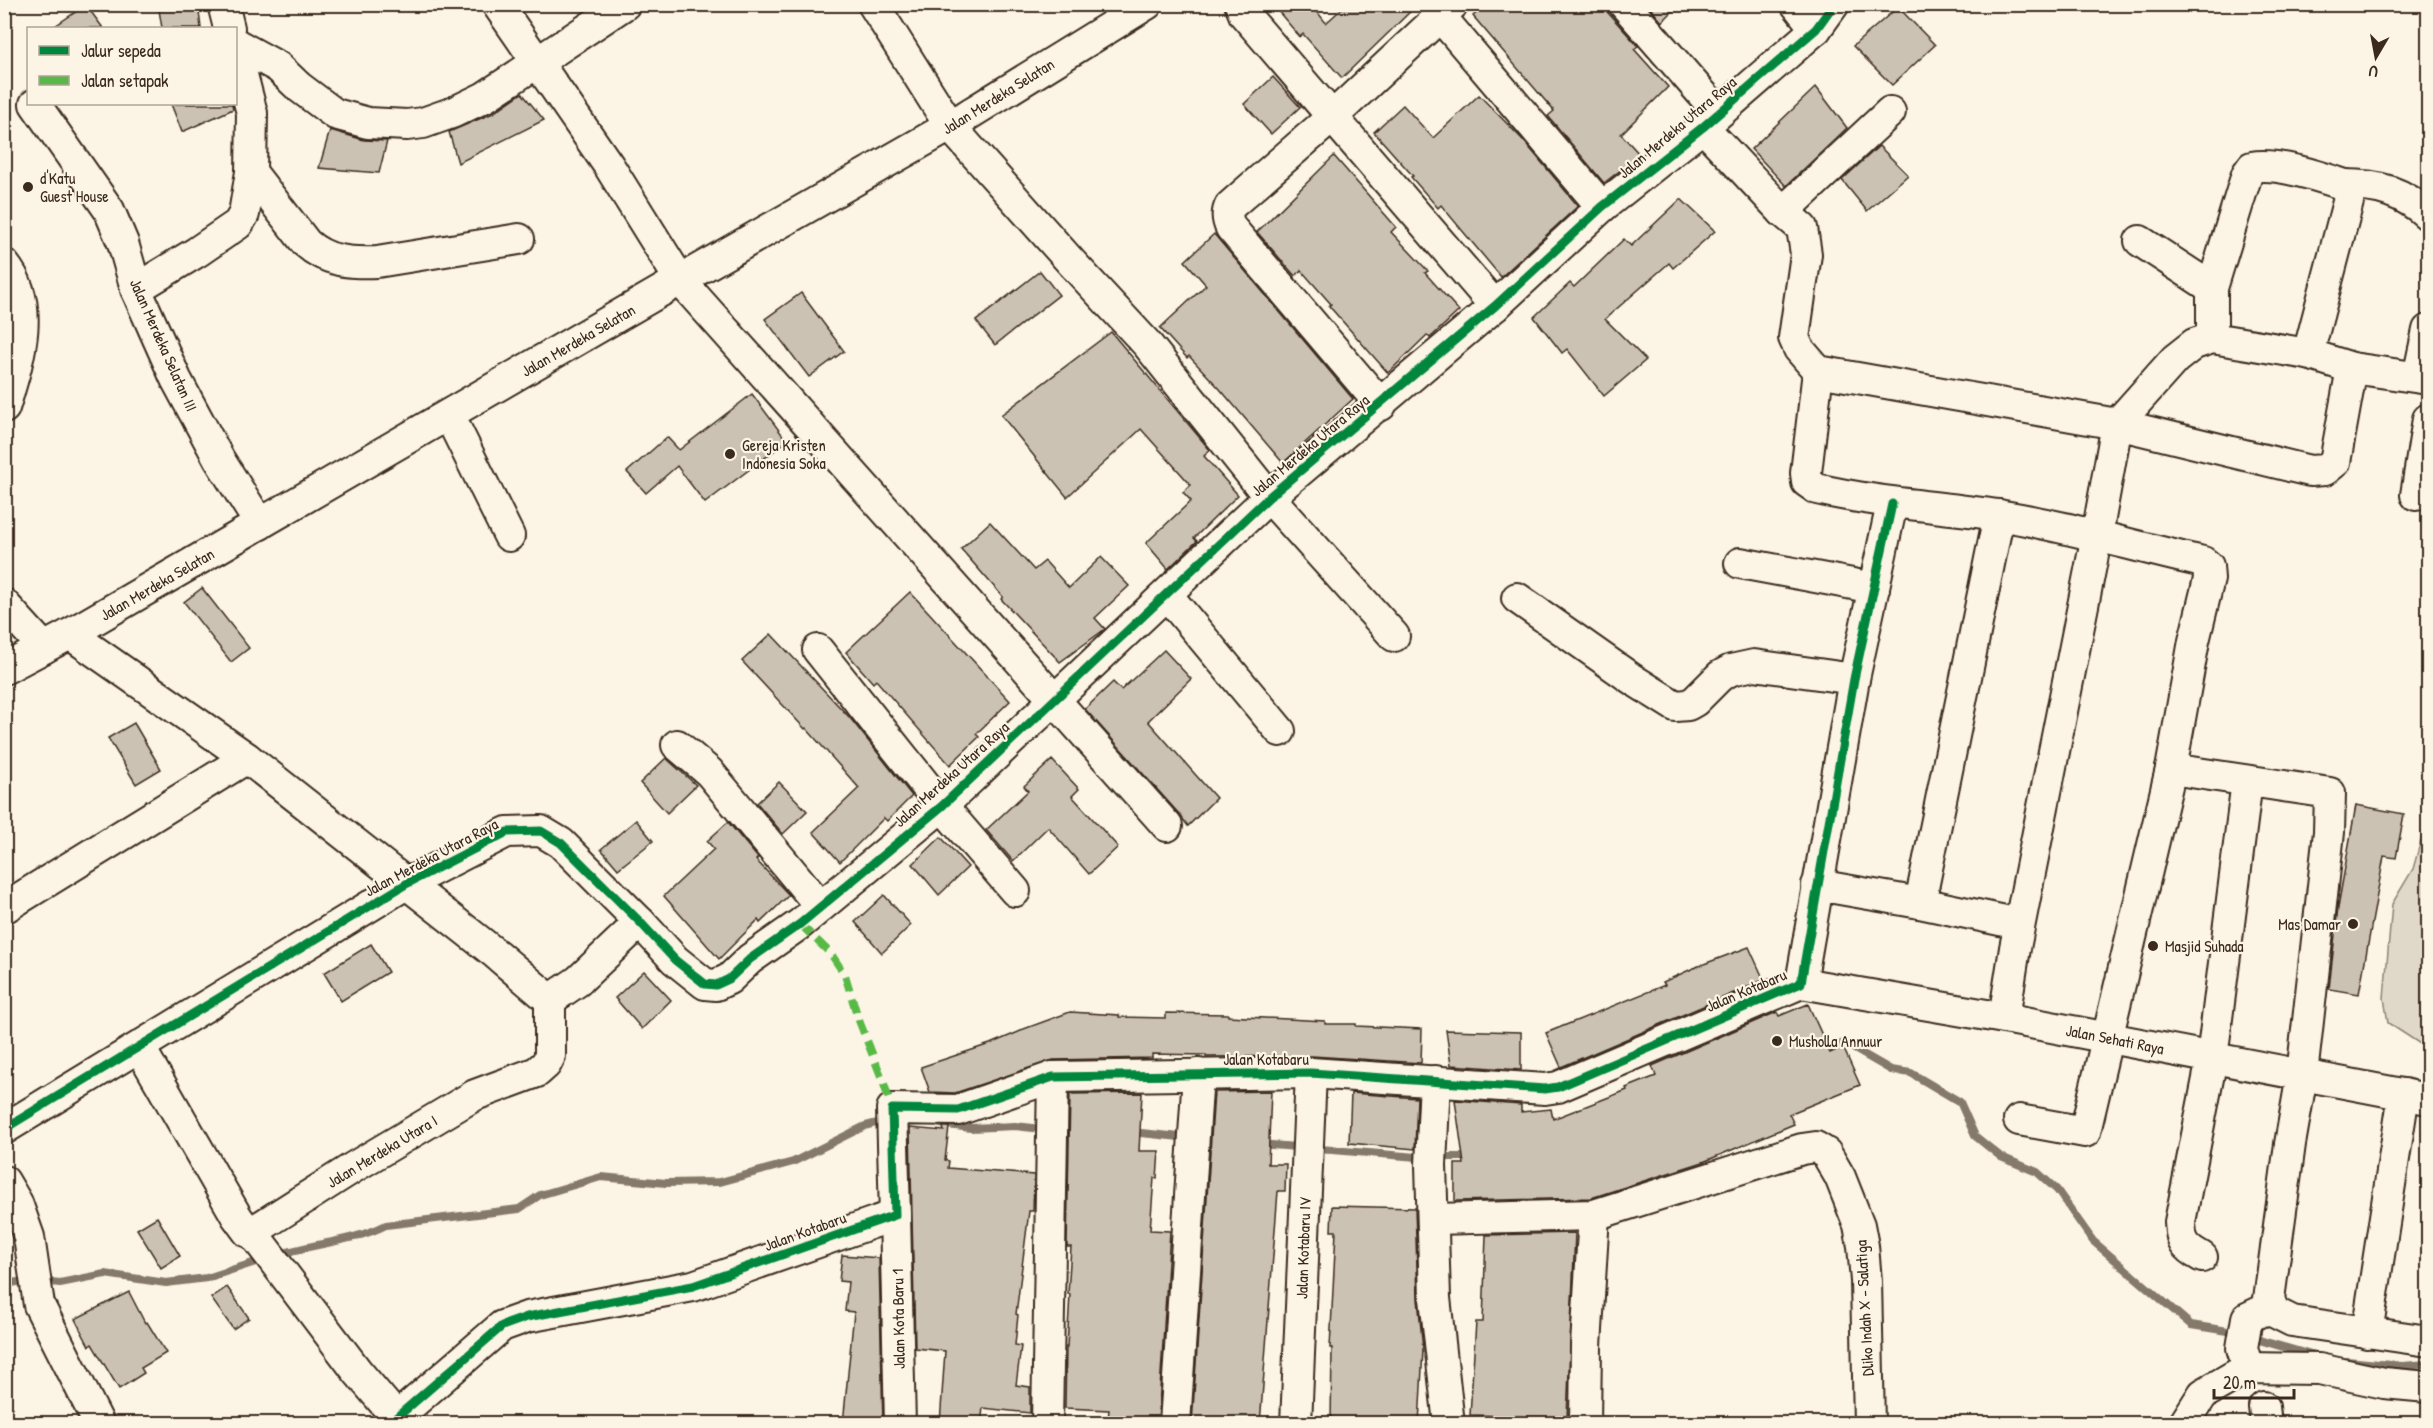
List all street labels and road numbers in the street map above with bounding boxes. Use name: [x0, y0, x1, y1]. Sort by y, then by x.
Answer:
street label: Jalan Merdeka Selatan: [938, 53, 1058, 139]
street label: Jalan Merdeka Utara Raya: [1613, 71, 1741, 183]
street label: Jalan Merdeka Selatan III: [125, 275, 203, 415]
street label: Jalan Merdeka Selatan: [517, 298, 639, 382]
street label: Jalan Merdeka Utara Raya: [1246, 389, 1374, 501]
street label: Jalan Merdeka Selatan: [96, 542, 218, 626]
street label: Jalan Merdeka Utara Raya: [889, 716, 1013, 832]
street label: Jalan Merdeka Utara Raya: [360, 813, 502, 901]
street label: Jalan Kotabaru: [1702, 963, 1790, 1017]
street label: Jalan Sehati Raya: [2064, 1019, 2166, 1059]
street label: Jalan Kotabaru: [1223, 1048, 1309, 1070]
street label: Jalan Merdeka Utara I: [323, 1109, 441, 1193]
street label: Jalan Kotabaru IV: [1290, 1197, 1316, 1299]
street label: Jalan Kotabaru: [761, 1206, 850, 1256]
street label: Dliko Indah X - Salatiga: [1849, 1239, 1879, 1377]
street label: Jalan Kota Baru 1: [886, 1268, 910, 1369]

